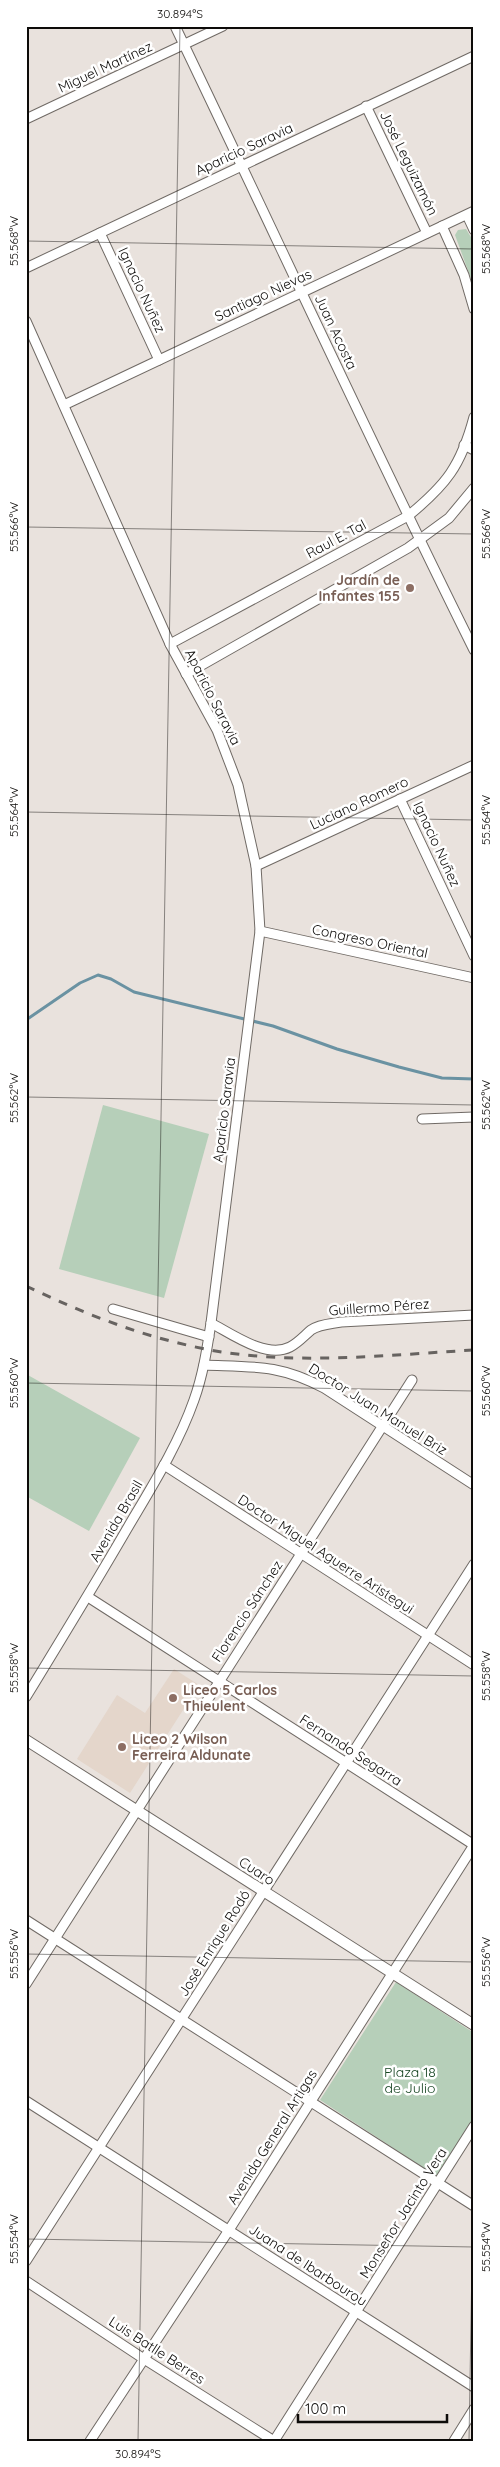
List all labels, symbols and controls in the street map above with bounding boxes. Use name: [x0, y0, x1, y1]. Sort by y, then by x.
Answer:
text: 30.894°S: [157, 6, 203, 21]
street label: Miguel Martínez: [55, 37, 155, 97]
street label: José Leguizamón: [376, 108, 442, 218]
street label: Aparicio Saravia: [192, 119, 296, 179]
text: 55.568°W: [6, 216, 21, 266]
text: 55.568°W: [478, 224, 493, 274]
street label: Ignacio Nuñez: [114, 244, 170, 336]
street label: Santiago Nievas: [212, 265, 314, 325]
street label: Juan Acosta: [311, 292, 361, 372]
text: 55.566°W: [6, 502, 21, 552]
text: 55.566°W: [478, 509, 493, 559]
street label: Raul E. Tal: [303, 516, 369, 562]
place label: Jardín de Infantes 155: [318, 571, 400, 605]
marker: Jardín de Infantes 155: [404, 582, 416, 594]
street label: Aparicio Saravia: [181, 646, 245, 748]
street label: Luciano Romero: [307, 772, 411, 834]
text: 55.564°W: [6, 787, 21, 837]
text: 55.564°W: [478, 795, 493, 845]
street label: Ignacio Nuñez: [409, 798, 465, 890]
street label: Congreso Oriental: [311, 920, 429, 962]
street label: Aparicio Saravia: [209, 1056, 239, 1164]
text: 55.562°W: [6, 1073, 21, 1123]
text: 55.562°W: [478, 1080, 493, 1130]
street label: Guillermo Pérez: [328, 1294, 430, 1320]
text: 55.560°W: [6, 1357, 21, 1408]
street label: Doctor Juan Manuel Briz: [305, 1359, 451, 1459]
text: 55.560°W: [478, 1365, 493, 1416]
street label: Avenida Brasil: [85, 1477, 147, 1565]
street label: Doctor Miguel Aguerre Aristegui: [235, 1490, 417, 1618]
street label: Florencio Sánchez: [207, 1557, 287, 1665]
text: 55.558°W: [6, 1643, 21, 1693]
text: 55.558°W: [478, 1651, 493, 1701]
place label: Liceo 5 Carlos Thieulent: [183, 1681, 277, 1715]
marker: Liceo 5 Carlos Thieulent: [167, 1692, 179, 1704]
street label: Fernando Segarra: [296, 1710, 406, 1790]
place label: Liceo 2 Wilson Ferreira Aldunate: [132, 1730, 251, 1764]
marker: Liceo 2 Wilson Ferreira Aldunate: [116, 1741, 128, 1753]
street label: Cuaro: [236, 1853, 278, 1889]
street label: José Enrique Rodó: [174, 1886, 254, 2000]
text: 55.556°W: [6, 1929, 21, 1979]
text: 55.556°W: [478, 1937, 493, 1987]
park label: Plaza 18 de Julio: [384, 2063, 436, 2097]
street label: Avenida General Artigas: [223, 2066, 321, 2208]
street label: Monseñor Jacinto Vera: [355, 2144, 451, 2282]
text: 55.554°W: [6, 2214, 21, 2264]
street label: Juana de Ibarbourou: [246, 2220, 370, 2310]
text: 55.554°W: [478, 2222, 493, 2272]
street label: Luis Batlle Berres: [105, 2312, 209, 2388]
scale bar: [298, 2392, 446, 2424]
text: 100 m: [305, 2399, 346, 2418]
text: 30.894°S: [115, 2446, 161, 2461]

